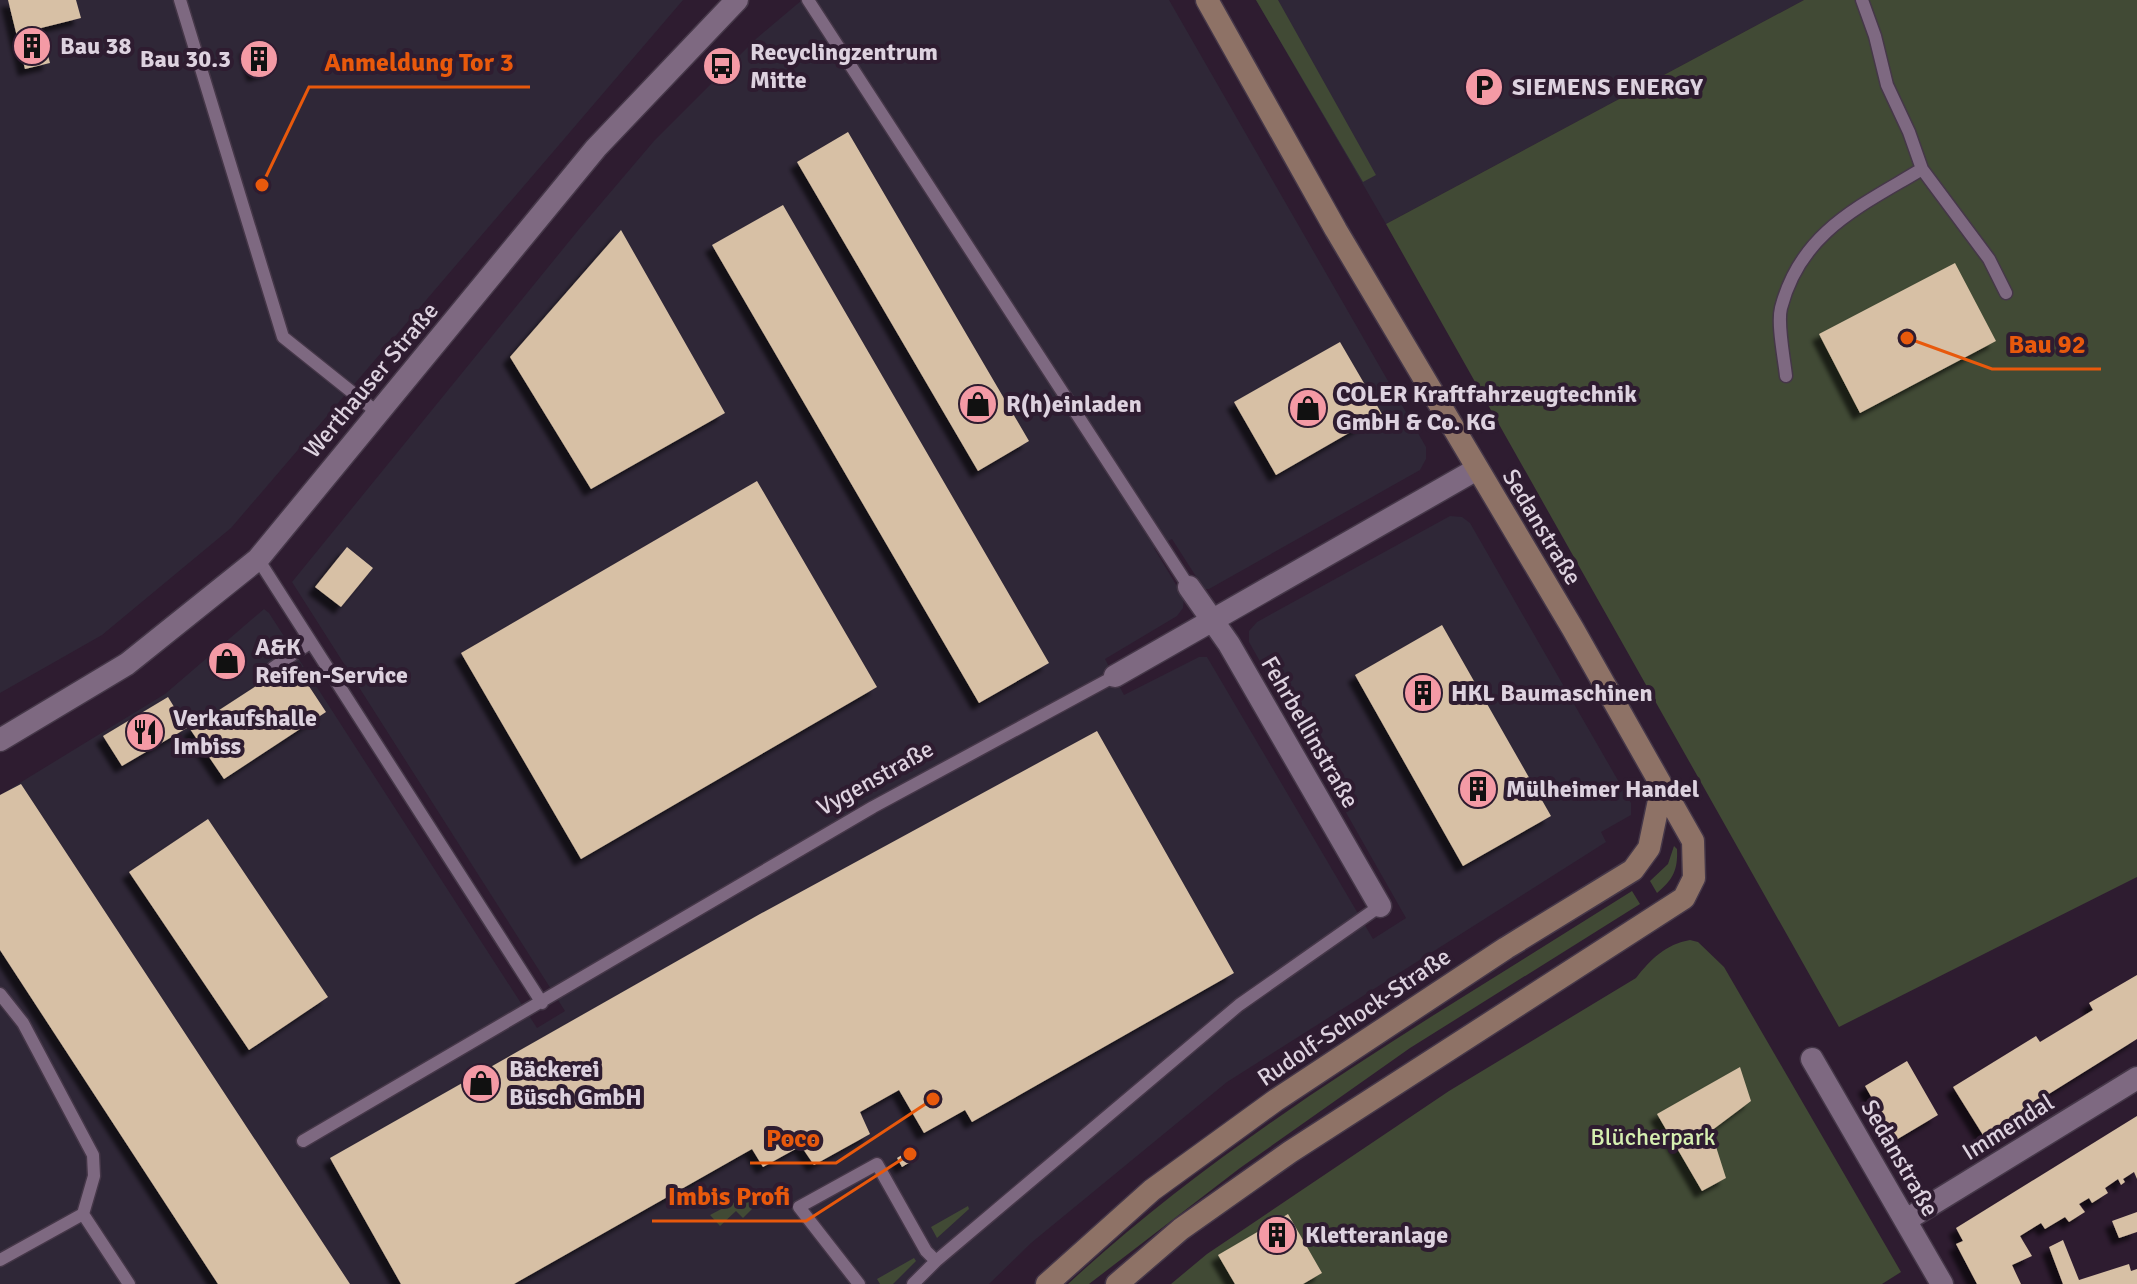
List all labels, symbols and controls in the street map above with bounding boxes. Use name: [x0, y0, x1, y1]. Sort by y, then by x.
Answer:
building icon: Bau 38: [11, 25, 53, 67]
place label: Bau 38: [60, 31, 131, 61]
callout: Anmeldung Tor 3: [309, 37, 530, 87]
place label: Recyclingzentrum Mitte: [750, 37, 938, 95]
building icon: Bau 30.3: [238, 38, 280, 80]
place label: Bau 30.3: [140, 44, 231, 74]
bus stop icon: Recyclingzentrum Mitte: [701, 45, 743, 87]
text: Anmeldung Tor 3: [324, 47, 514, 79]
parking icon: SIEMENS ENERGY: [1463, 66, 1505, 108]
place label: SIEMENS ENERGY: [1512, 72, 1704, 102]
street label: Werthauser Straße: [297, 296, 445, 464]
callout: Bau 92: [1992, 319, 2101, 369]
text: Bau 92: [2008, 329, 2086, 361]
place label: COLER Kraftfahrzeugtechnik GmbH & Co. KG: [1336, 379, 1637, 437]
shop icon: R(h)einladen: [957, 383, 999, 425]
shop icon: COLER Kraftfahrzeugtechnik GmbH & Co. KG: [1287, 387, 1329, 429]
place label: R(h)einladen: [1006, 389, 1142, 419]
street label: Sedanstraße: [1496, 464, 1588, 590]
place label: A&K Reifen-Service: [255, 632, 408, 690]
shop icon: A&K Reifen-Service: [206, 640, 248, 682]
street label: Fehrbellinstraße: [1254, 651, 1366, 813]
building icon: HKL Baumaschinen: [1402, 672, 1444, 714]
place label: HKL Baumaschinen: [1451, 678, 1653, 708]
place label: Verkaufshalle Imbiss: [173, 703, 317, 761]
restaurant icon: Verkaufshalle Imbiss: [124, 711, 166, 753]
street label: Vygenstraße: [811, 734, 939, 822]
building icon: Mülheimer Handel: [1457, 768, 1499, 810]
place label: Mülheimer Handel: [1506, 774, 1700, 804]
street label: Rudolf-Schock-Straße: [1252, 941, 1456, 1093]
place label: Bäckerei Büsch GmbH: [509, 1054, 642, 1112]
shop icon: Bäckerei Büsch GmbH: [460, 1062, 502, 1104]
street label: Immendal: [1957, 1087, 2059, 1167]
street label: Sedanstraße: [1854, 1094, 1946, 1222]
callout: Poco: [750, 1113, 836, 1163]
park label: Blücherpark: [1590, 1122, 1716, 1152]
text: Poco: [766, 1123, 820, 1155]
callout: Imbis Profi: [652, 1171, 806, 1221]
text: Imbis Profi: [668, 1181, 790, 1213]
building icon: Kletteranlage: [1256, 1214, 1298, 1256]
place label: Kletteranlage: [1305, 1220, 1448, 1250]

